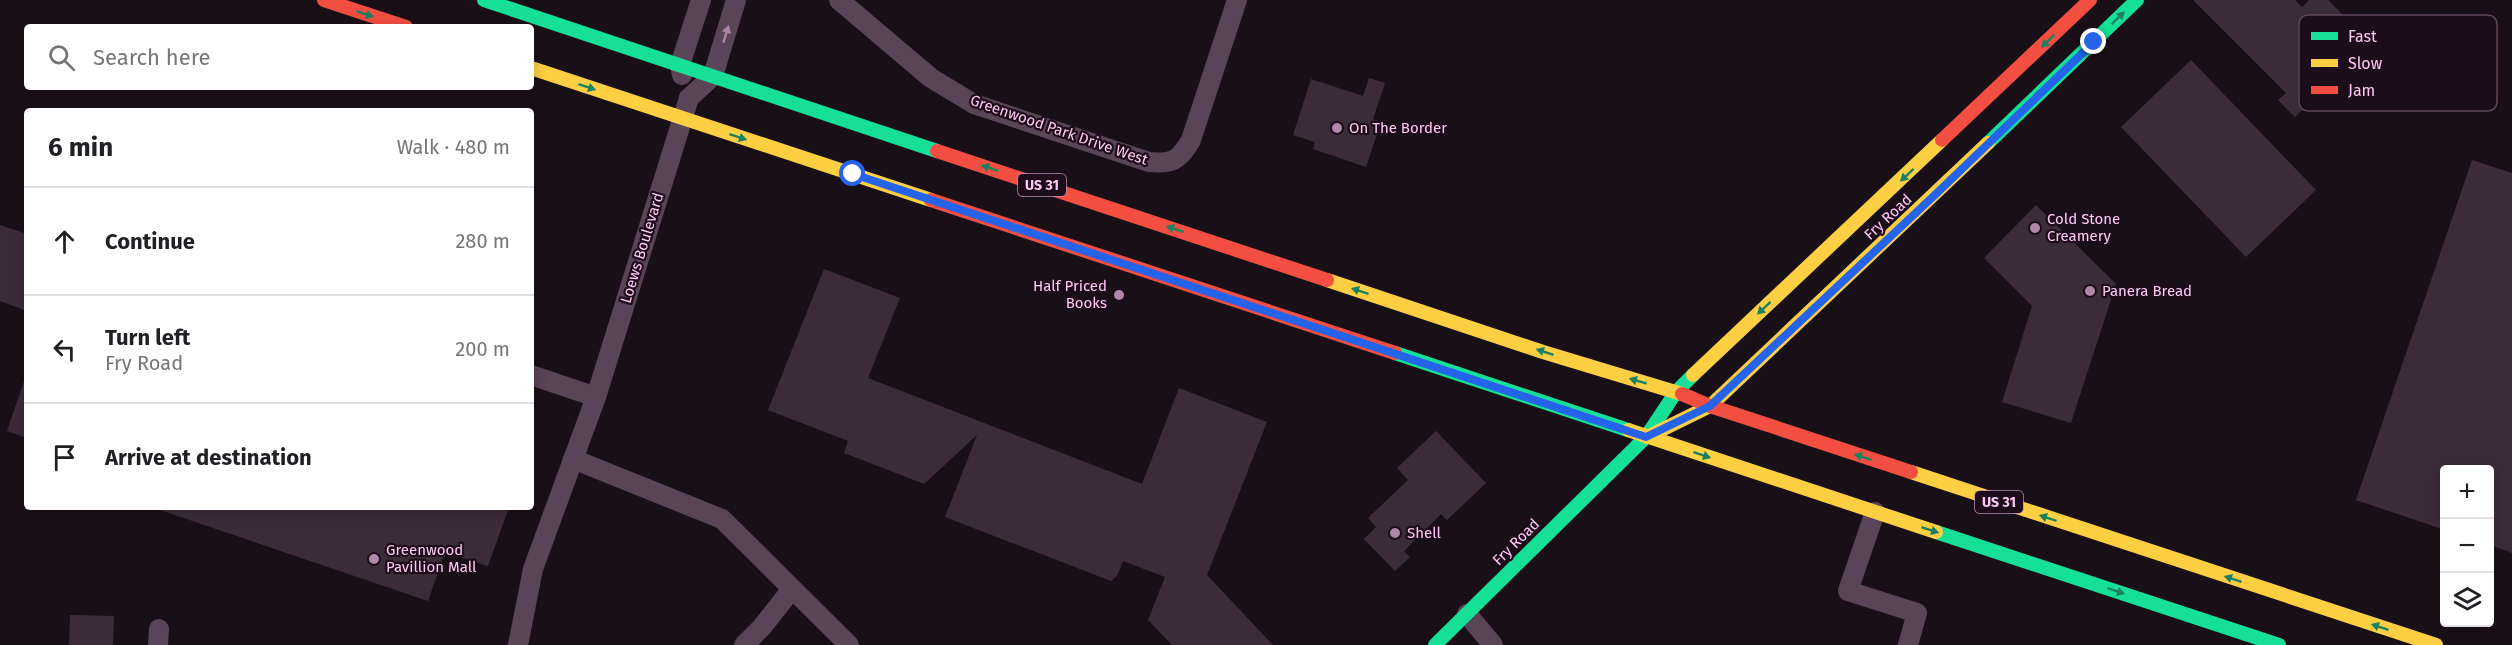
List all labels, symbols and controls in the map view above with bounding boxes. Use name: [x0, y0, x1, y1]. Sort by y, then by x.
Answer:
one-way arrow: [356, 9, 374, 19]
one-way arrow: [2110, 12, 2124, 26]
legend: [2299, 15, 2497, 111]
search box: [24, 24, 534, 90]
one-way arrow: [722, 25, 731, 43]
text: Fast: [2348, 27, 2377, 46]
route end: [2080, 28, 2106, 54]
one-way arrow: [2040, 34, 2055, 48]
icon: search: [45, 41, 78, 74]
text: Search here: [93, 44, 211, 71]
text: Slow: [2348, 54, 2383, 73]
text: Jam: [2348, 81, 2375, 100]
one-way arrow: [578, 83, 596, 92]
street label: Greenwood Park Drive West: [968, 91, 1151, 169]
place label: On The Border: [1349, 119, 1447, 137]
marker: On The Border: [1330, 121, 1344, 135]
text: 6 min: [48, 132, 113, 163]
one-way arrow: [729, 132, 747, 142]
text: Walk · 480 m: [397, 135, 510, 159]
route start: [839, 160, 865, 186]
one-way arrow: [981, 163, 999, 172]
one-way arrow: [1900, 168, 1914, 182]
road number: US 31: [1018, 174, 1066, 196]
street label: Fry Road: [1860, 190, 1916, 244]
street label: Loews Boulevard: [617, 191, 667, 305]
place label: Cold Stone Creamery: [2047, 210, 2120, 245]
marker: Cold Stone Creamery: [2028, 221, 2042, 235]
one-way arrow: [1166, 224, 1184, 234]
icon: ahead: [48, 225, 81, 258]
text: Continue: [105, 228, 195, 255]
text: 280 m: [455, 229, 510, 253]
place label: Half Priced Books: [1033, 277, 1107, 312]
place label: Panera Bread: [2102, 282, 2192, 300]
marker: Panera Bread: [2083, 284, 2097, 298]
one-way arrow: [1351, 286, 1369, 295]
marker: Half Priced Books: [1112, 288, 1126, 302]
one-way arrow: [1756, 301, 1771, 315]
text: Turn left: [105, 324, 190, 351]
icon: left: [48, 333, 81, 366]
text: 200 m: [455, 337, 510, 361]
one-way arrow: [1536, 347, 1554, 357]
text: Fry Road: [105, 351, 183, 375]
one-way arrow: [1629, 376, 1647, 385]
icon: arrive: [48, 441, 81, 474]
text: Arrive at destination: [105, 444, 312, 471]
one-way arrow: [1693, 451, 1711, 461]
one-way arrow: [1854, 451, 1872, 461]
map controls: [2440, 465, 2494, 627]
button: +: [2440, 465, 2494, 519]
road number: US 31: [1975, 491, 2023, 513]
one-way arrow: [2039, 512, 2057, 522]
street label: Fry Road: [1489, 515, 1543, 569]
button: −: [2440, 519, 2494, 573]
place label: Shell: [1407, 524, 1442, 542]
marker: Shell: [1388, 526, 1402, 540]
one-way arrow: [1921, 526, 1939, 535]
place label: Greenwood Pavillion Mall: [386, 541, 477, 576]
marker: Greenwood Pavillion Mall: [367, 552, 381, 566]
one-way arrow: [2224, 573, 2242, 583]
button: layers: [2440, 573, 2494, 627]
one-way arrow: [2107, 587, 2125, 596]
one-way arrow: [2371, 621, 2389, 631]

